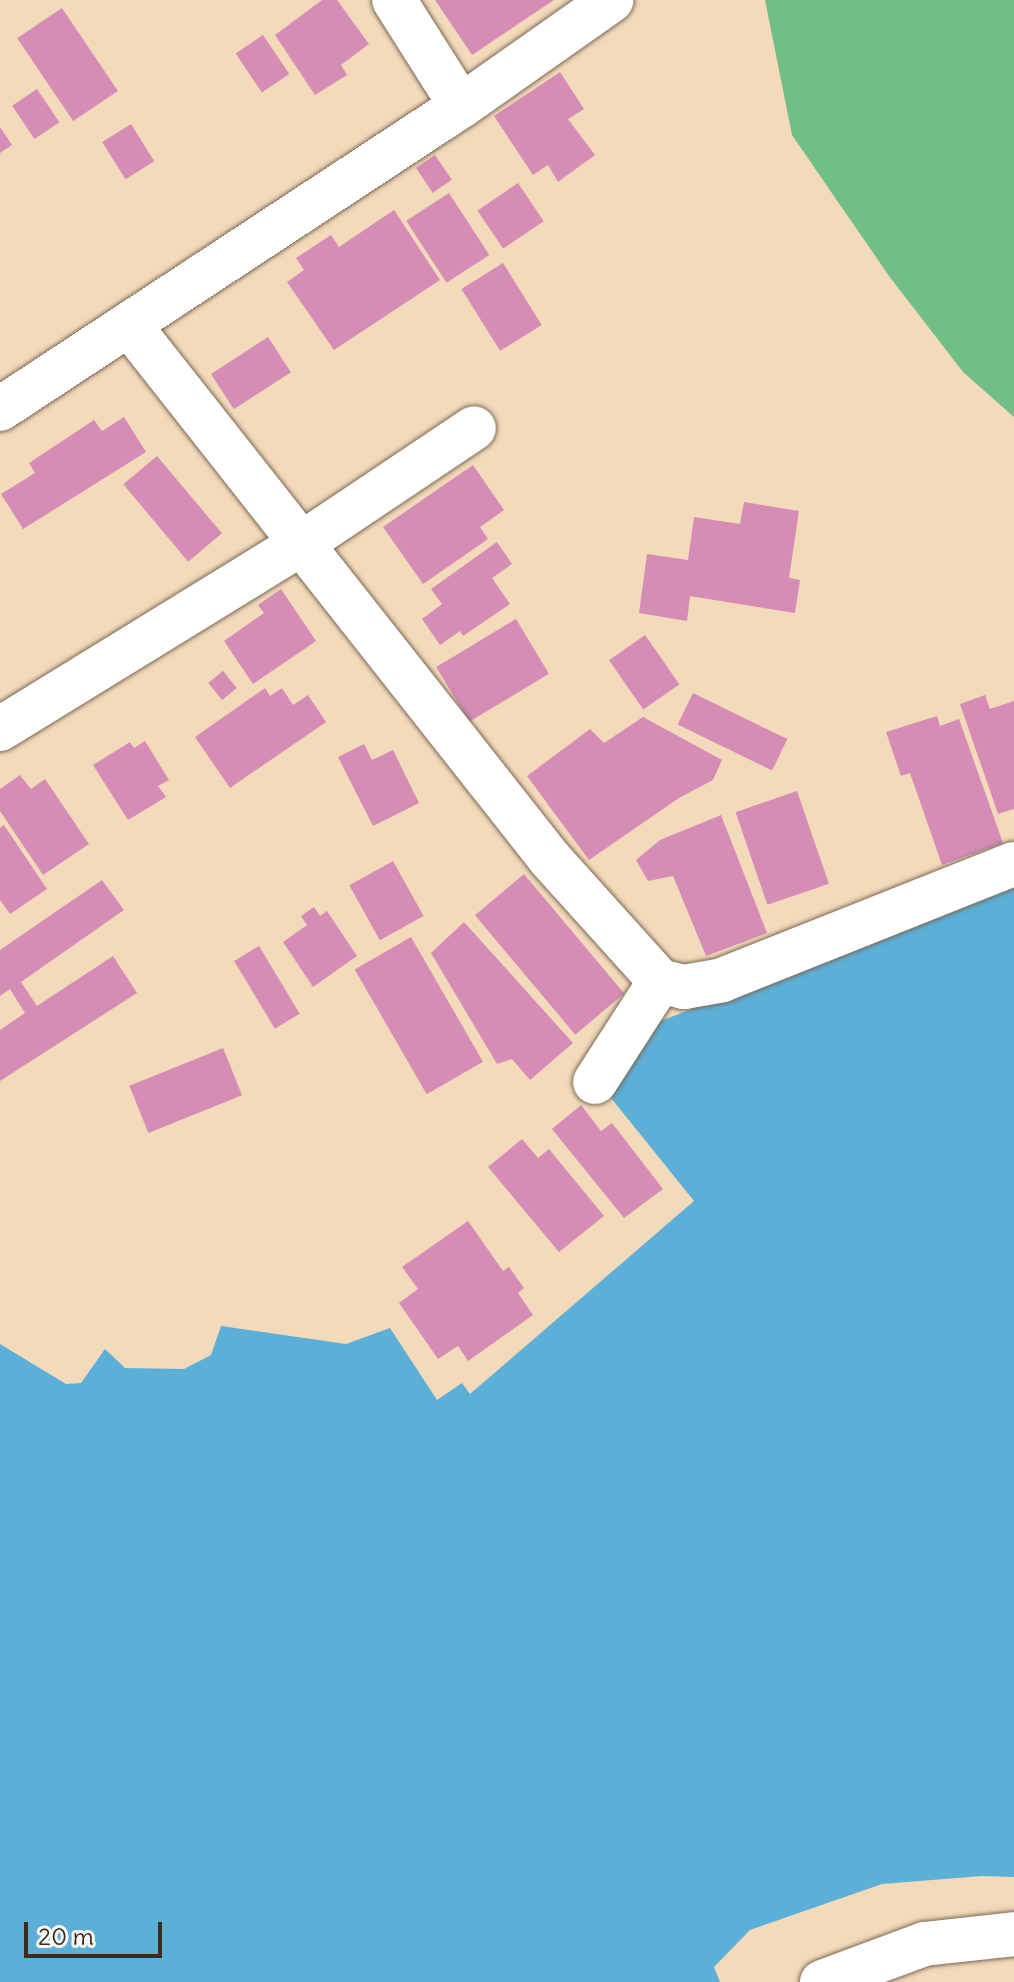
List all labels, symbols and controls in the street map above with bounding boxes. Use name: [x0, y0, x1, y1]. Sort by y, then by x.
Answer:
scale bar: [28, 1906, 166, 1956]
text: 20 m: [38, 1921, 94, 1951]

